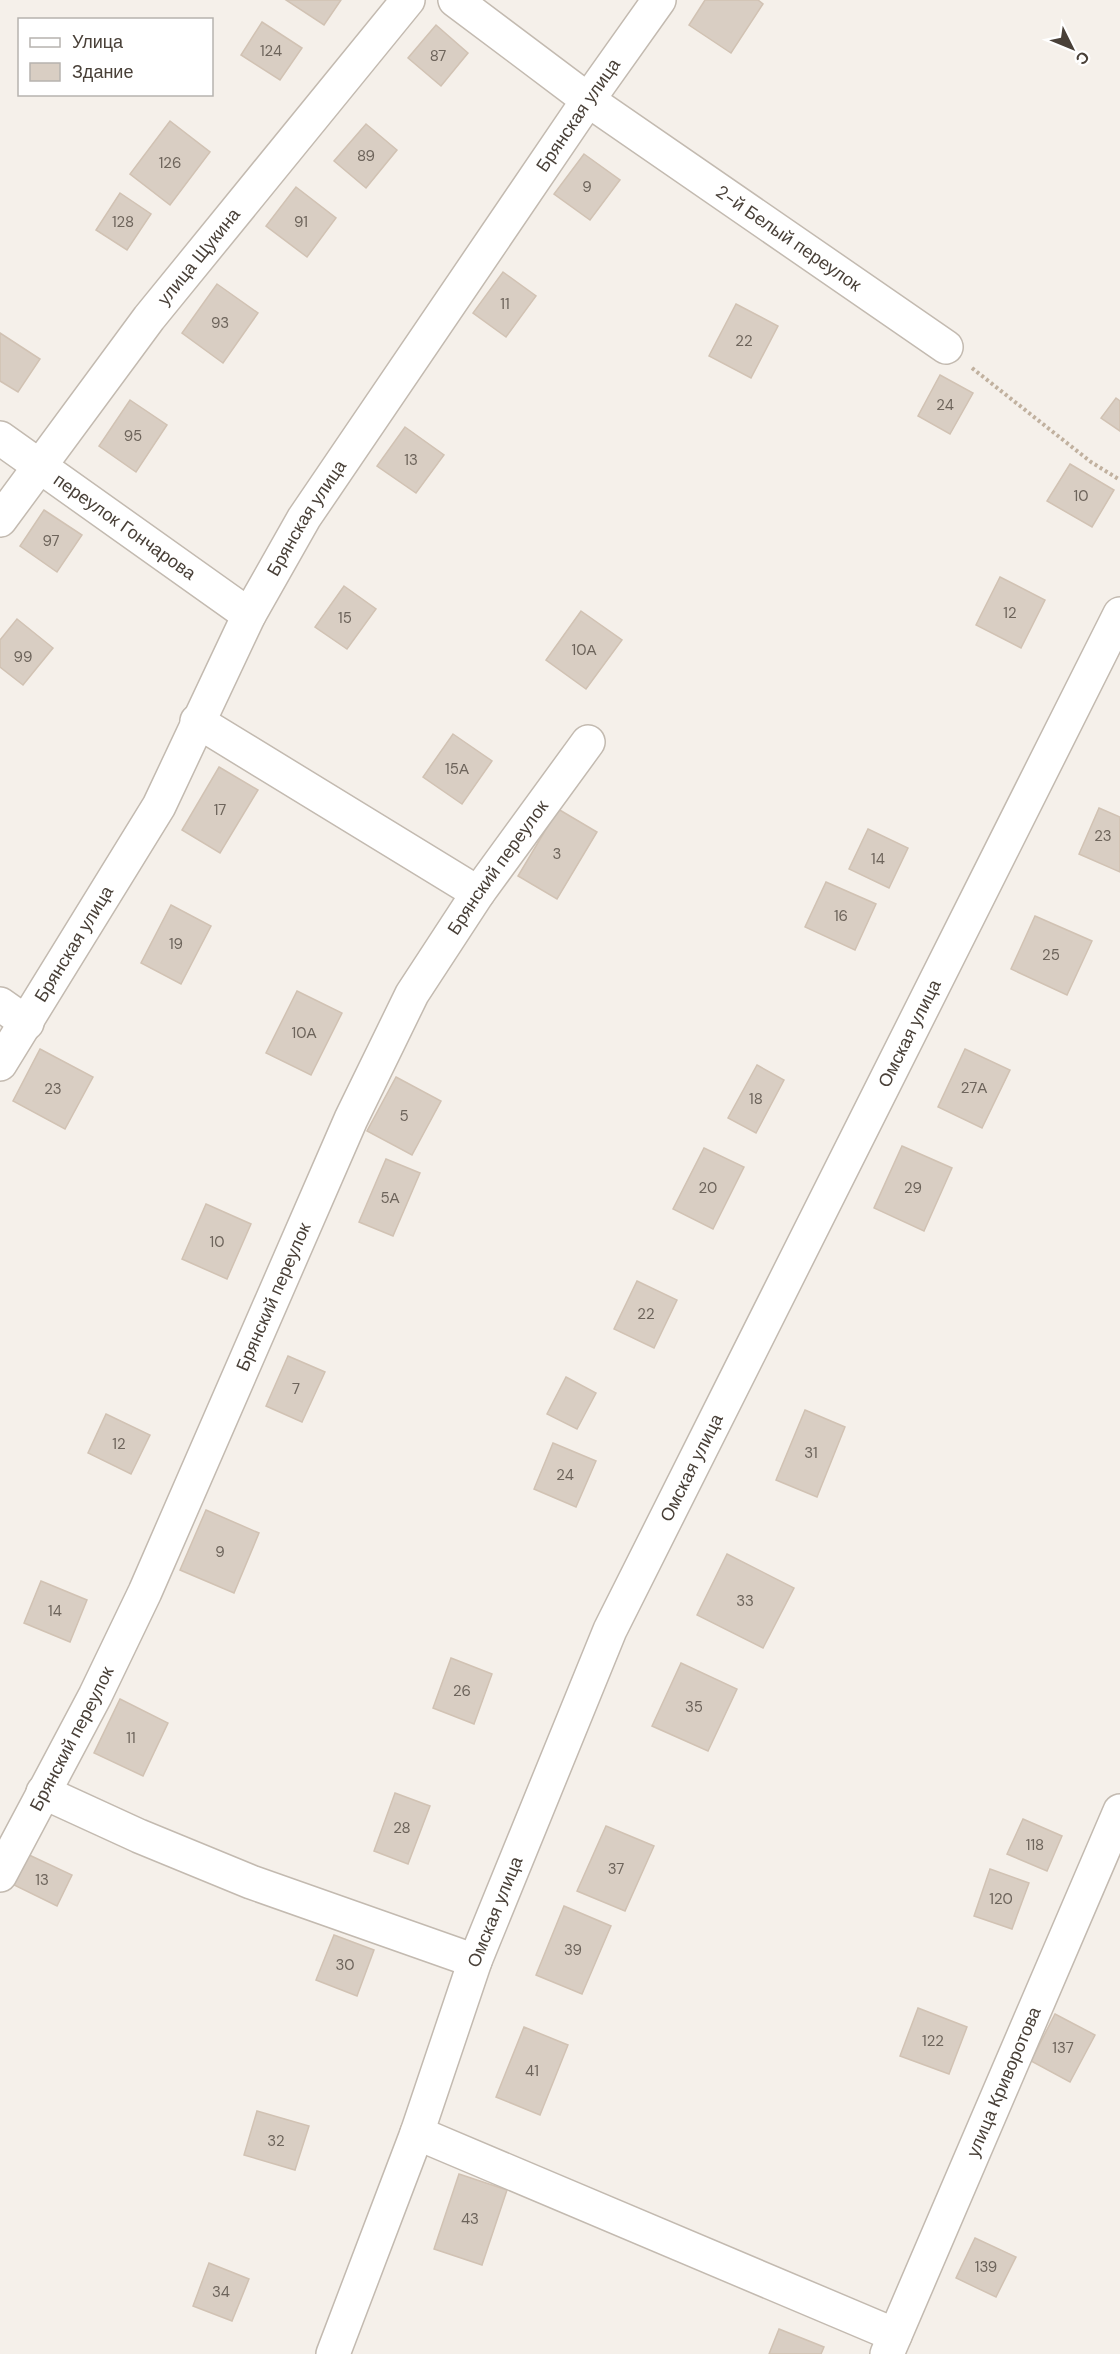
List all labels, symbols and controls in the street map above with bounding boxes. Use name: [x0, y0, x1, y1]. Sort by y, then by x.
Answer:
legend: [18, 18, 213, 96]
north arrow: [1042, 18, 1102, 78]
text: Улица: [72, 30, 124, 54]
house number: 124: [260, 41, 282, 61]
house number: 87: [430, 46, 446, 66]
text: С: [1071, 46, 1094, 70]
street label: Брянская улица: [531, 53, 626, 177]
text: Здание: [72, 60, 133, 84]
house number: 89: [357, 146, 375, 166]
house number: 126: [159, 153, 181, 173]
house number: 9: [582, 177, 592, 197]
street label: 2-й Белый переулок: [711, 180, 866, 297]
street label: улица Щукина: [152, 202, 246, 310]
house number: 128: [112, 212, 134, 232]
house number: 91: [294, 212, 308, 232]
house number: 11: [500, 294, 510, 314]
house number: 93: [211, 313, 229, 333]
house number: 22: [735, 331, 753, 351]
house number: 24: [936, 395, 954, 415]
house number: 95: [124, 426, 142, 446]
house number: 13: [404, 450, 418, 470]
street label: Брянская улица: [261, 454, 352, 581]
street label: переулок Гончарова: [49, 468, 201, 586]
house number: 10: [1074, 486, 1088, 506]
house number: 97: [42, 531, 60, 551]
house number: 12: [1003, 603, 1017, 623]
house number: 15: [338, 608, 352, 628]
house number: 10А: [572, 640, 596, 660]
house number: 99: [14, 647, 32, 667]
house number: 15А: [445, 759, 469, 779]
street label: Брянский переулок: [442, 795, 554, 939]
house number: 17: [214, 800, 226, 820]
house number: 23: [1094, 826, 1112, 846]
house number: 3: [553, 844, 561, 864]
house number: 14: [871, 849, 885, 869]
street label: Брянская улица: [29, 880, 120, 1007]
house number: 16: [834, 906, 848, 926]
house number: 19: [169, 934, 183, 954]
house number: 25: [1042, 945, 1060, 965]
street label: Омская улица: [872, 974, 947, 1091]
house number: 10А: [292, 1023, 316, 1043]
house number: 27А: [961, 1078, 987, 1098]
house number: 23: [44, 1079, 62, 1099]
house number: 18: [749, 1089, 763, 1109]
house number: 5: [399, 1106, 409, 1126]
house number: 20: [699, 1178, 717, 1198]
house number: 29: [904, 1178, 922, 1198]
house number: 5А: [380, 1188, 400, 1208]
street label: Брянский переулок: [231, 1219, 317, 1375]
house number: 10: [210, 1232, 224, 1252]
house number: 22: [637, 1304, 655, 1324]
house number: 7: [292, 1379, 300, 1399]
street label: Омская улица: [654, 1409, 729, 1526]
house number: 12: [112, 1434, 126, 1454]
house number: 31: [804, 1443, 818, 1463]
house number: 24: [556, 1465, 574, 1485]
house number: 9: [215, 1542, 225, 1562]
house number: 33: [736, 1591, 754, 1611]
house number: 14: [48, 1601, 62, 1621]
street label: Брянский переулок: [24, 1662, 119, 1815]
house number: 26: [453, 1681, 471, 1701]
house number: 35: [685, 1697, 703, 1717]
house number: 11: [126, 1728, 136, 1748]
house number: 28: [393, 1818, 411, 1838]
house number: 118: [1026, 1835, 1044, 1855]
street label: Омская улица: [462, 1852, 529, 1971]
house number: 37: [608, 1859, 624, 1879]
house number: 13: [35, 1870, 49, 1890]
house number: 120: [989, 1889, 1013, 1909]
house number: 39: [564, 1940, 582, 1960]
house number: 30: [335, 1955, 355, 1975]
street label: улица Криворотова: [961, 2002, 1047, 2161]
house number: 122: [922, 2031, 944, 2051]
house number: 137: [1052, 2038, 1074, 2058]
house number: 41: [525, 2061, 539, 2081]
house number: 32: [267, 2131, 285, 2151]
house number: 43: [461, 2209, 479, 2229]
house number: 139: [975, 2257, 997, 2277]
house number: 34: [212, 2282, 230, 2302]

